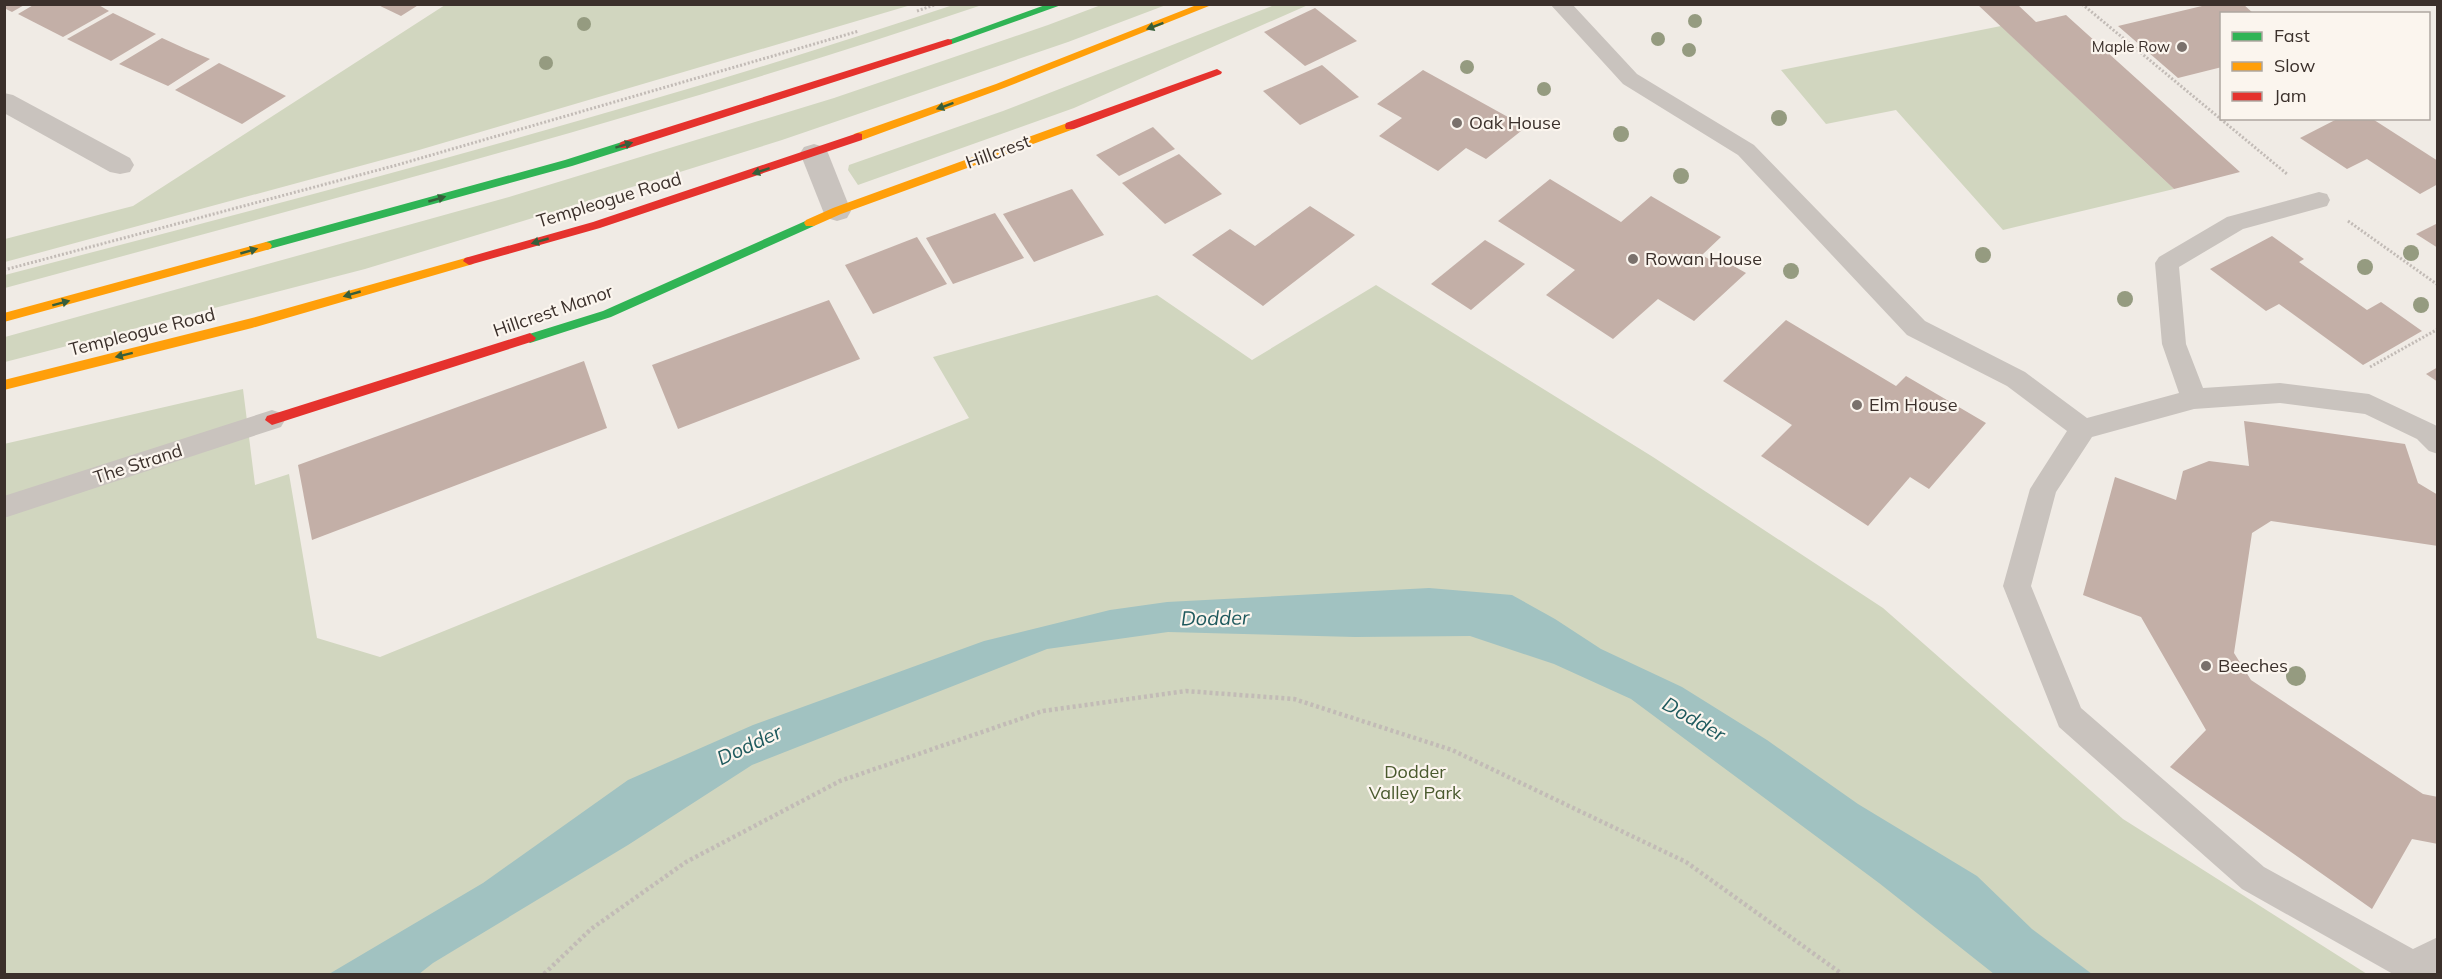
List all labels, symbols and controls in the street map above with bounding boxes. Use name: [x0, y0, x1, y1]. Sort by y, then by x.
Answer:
legend: [2220, 12, 2430, 120]
one-way arrow: [1146, 21, 1164, 31]
text: Fast: [2274, 24, 2310, 47]
place label: Maple Row: [2092, 37, 2170, 56]
marker: Maple Row: [2175, 40, 2189, 54]
text: Slow: [2274, 54, 2316, 77]
text: Jam: [2274, 84, 2307, 107]
one-way arrow: [936, 101, 954, 111]
place label: Oak House: [1469, 111, 1561, 134]
marker: Oak House: [1450, 116, 1464, 130]
street label: Hillcrest: [962, 129, 1033, 174]
one-way arrow: [615, 140, 633, 149]
one-way arrow: [752, 166, 770, 176]
street label: Templeogue Road: [534, 167, 684, 232]
one-way arrow: [428, 194, 446, 203]
one-way arrow: [531, 237, 549, 246]
one-way arrow: [240, 246, 258, 256]
place label: Rowan House: [1645, 247, 1762, 270]
marker: Rowan House: [1626, 252, 1640, 266]
street label: Hillcrest Manor: [490, 279, 616, 342]
one-way arrow: [343, 290, 361, 300]
one-way arrow: [52, 298, 70, 307]
street label: Templeogue Road: [66, 302, 217, 361]
one-way arrow: [115, 350, 134, 360]
place label: Elm House: [1869, 393, 1958, 416]
marker: Elm House: [1850, 398, 1864, 412]
street label: The Strand: [91, 438, 185, 489]
water label: Dodder: [1181, 604, 1250, 631]
place label: Beeches: [2218, 654, 2288, 677]
marker: Beeches: [2199, 659, 2213, 673]
water label: Dodder: [1658, 691, 1731, 747]
water label: Dodder: [712, 718, 786, 770]
park label: Dodder Valley Park: [1369, 760, 1462, 804]

